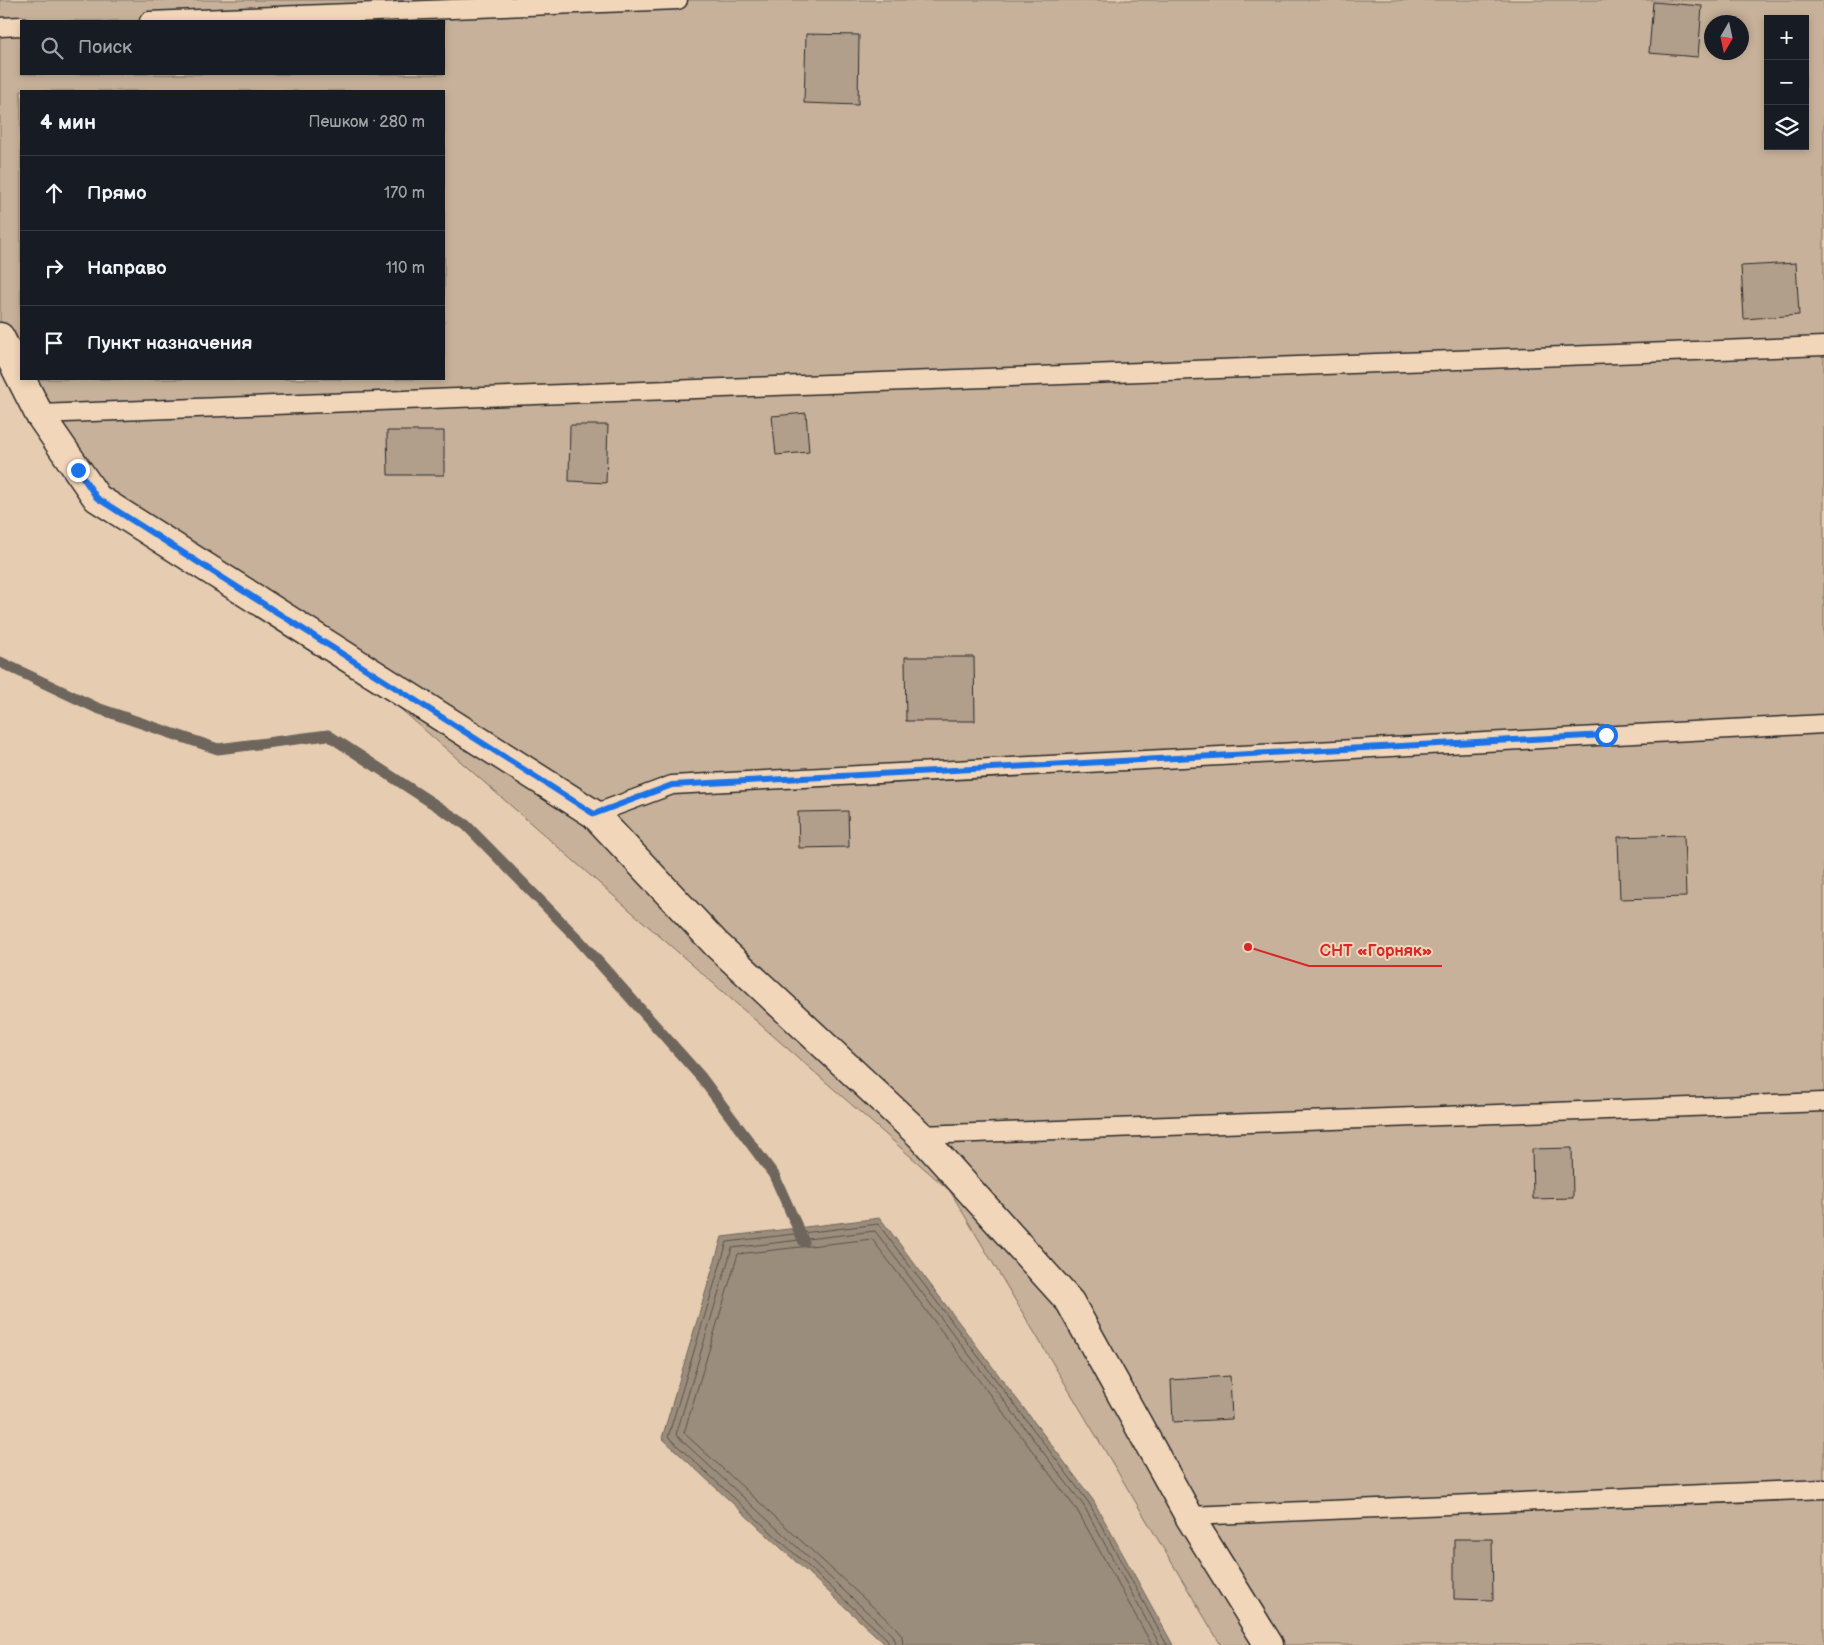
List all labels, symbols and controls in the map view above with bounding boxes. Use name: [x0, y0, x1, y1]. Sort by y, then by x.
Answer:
north arrow: [1704, 15, 1749, 60]
map controls: [1764, 15, 1809, 150]
button: +: [1764, 15, 1809, 60]
search box: [20, 20, 445, 75]
icon: search: [38, 34, 66, 62]
text: Поиск: [78, 36, 132, 59]
button: −: [1764, 60, 1809, 105]
button: layers: [1764, 105, 1809, 150]
text: 4 мин: [40, 110, 96, 135]
text: Пешком · 280 m: [308, 113, 425, 132]
icon: ahead: [40, 179, 68, 207]
text: Прямо: [87, 182, 147, 205]
text: 170 m: [384, 184, 425, 203]
icon: right: [40, 254, 68, 282]
text: Направо: [87, 257, 167, 280]
text: 110 m: [386, 259, 425, 278]
icon: arrive: [40, 329, 68, 357]
text: Пункт назначения: [87, 332, 252, 355]
route end: [67, 459, 90, 482]
route start: [1595, 724, 1618, 747]
callout: СНТ «Горняк»: [1309, 935, 1442, 966]
text: СНТ «Горняк»: [1320, 942, 1432, 961]

